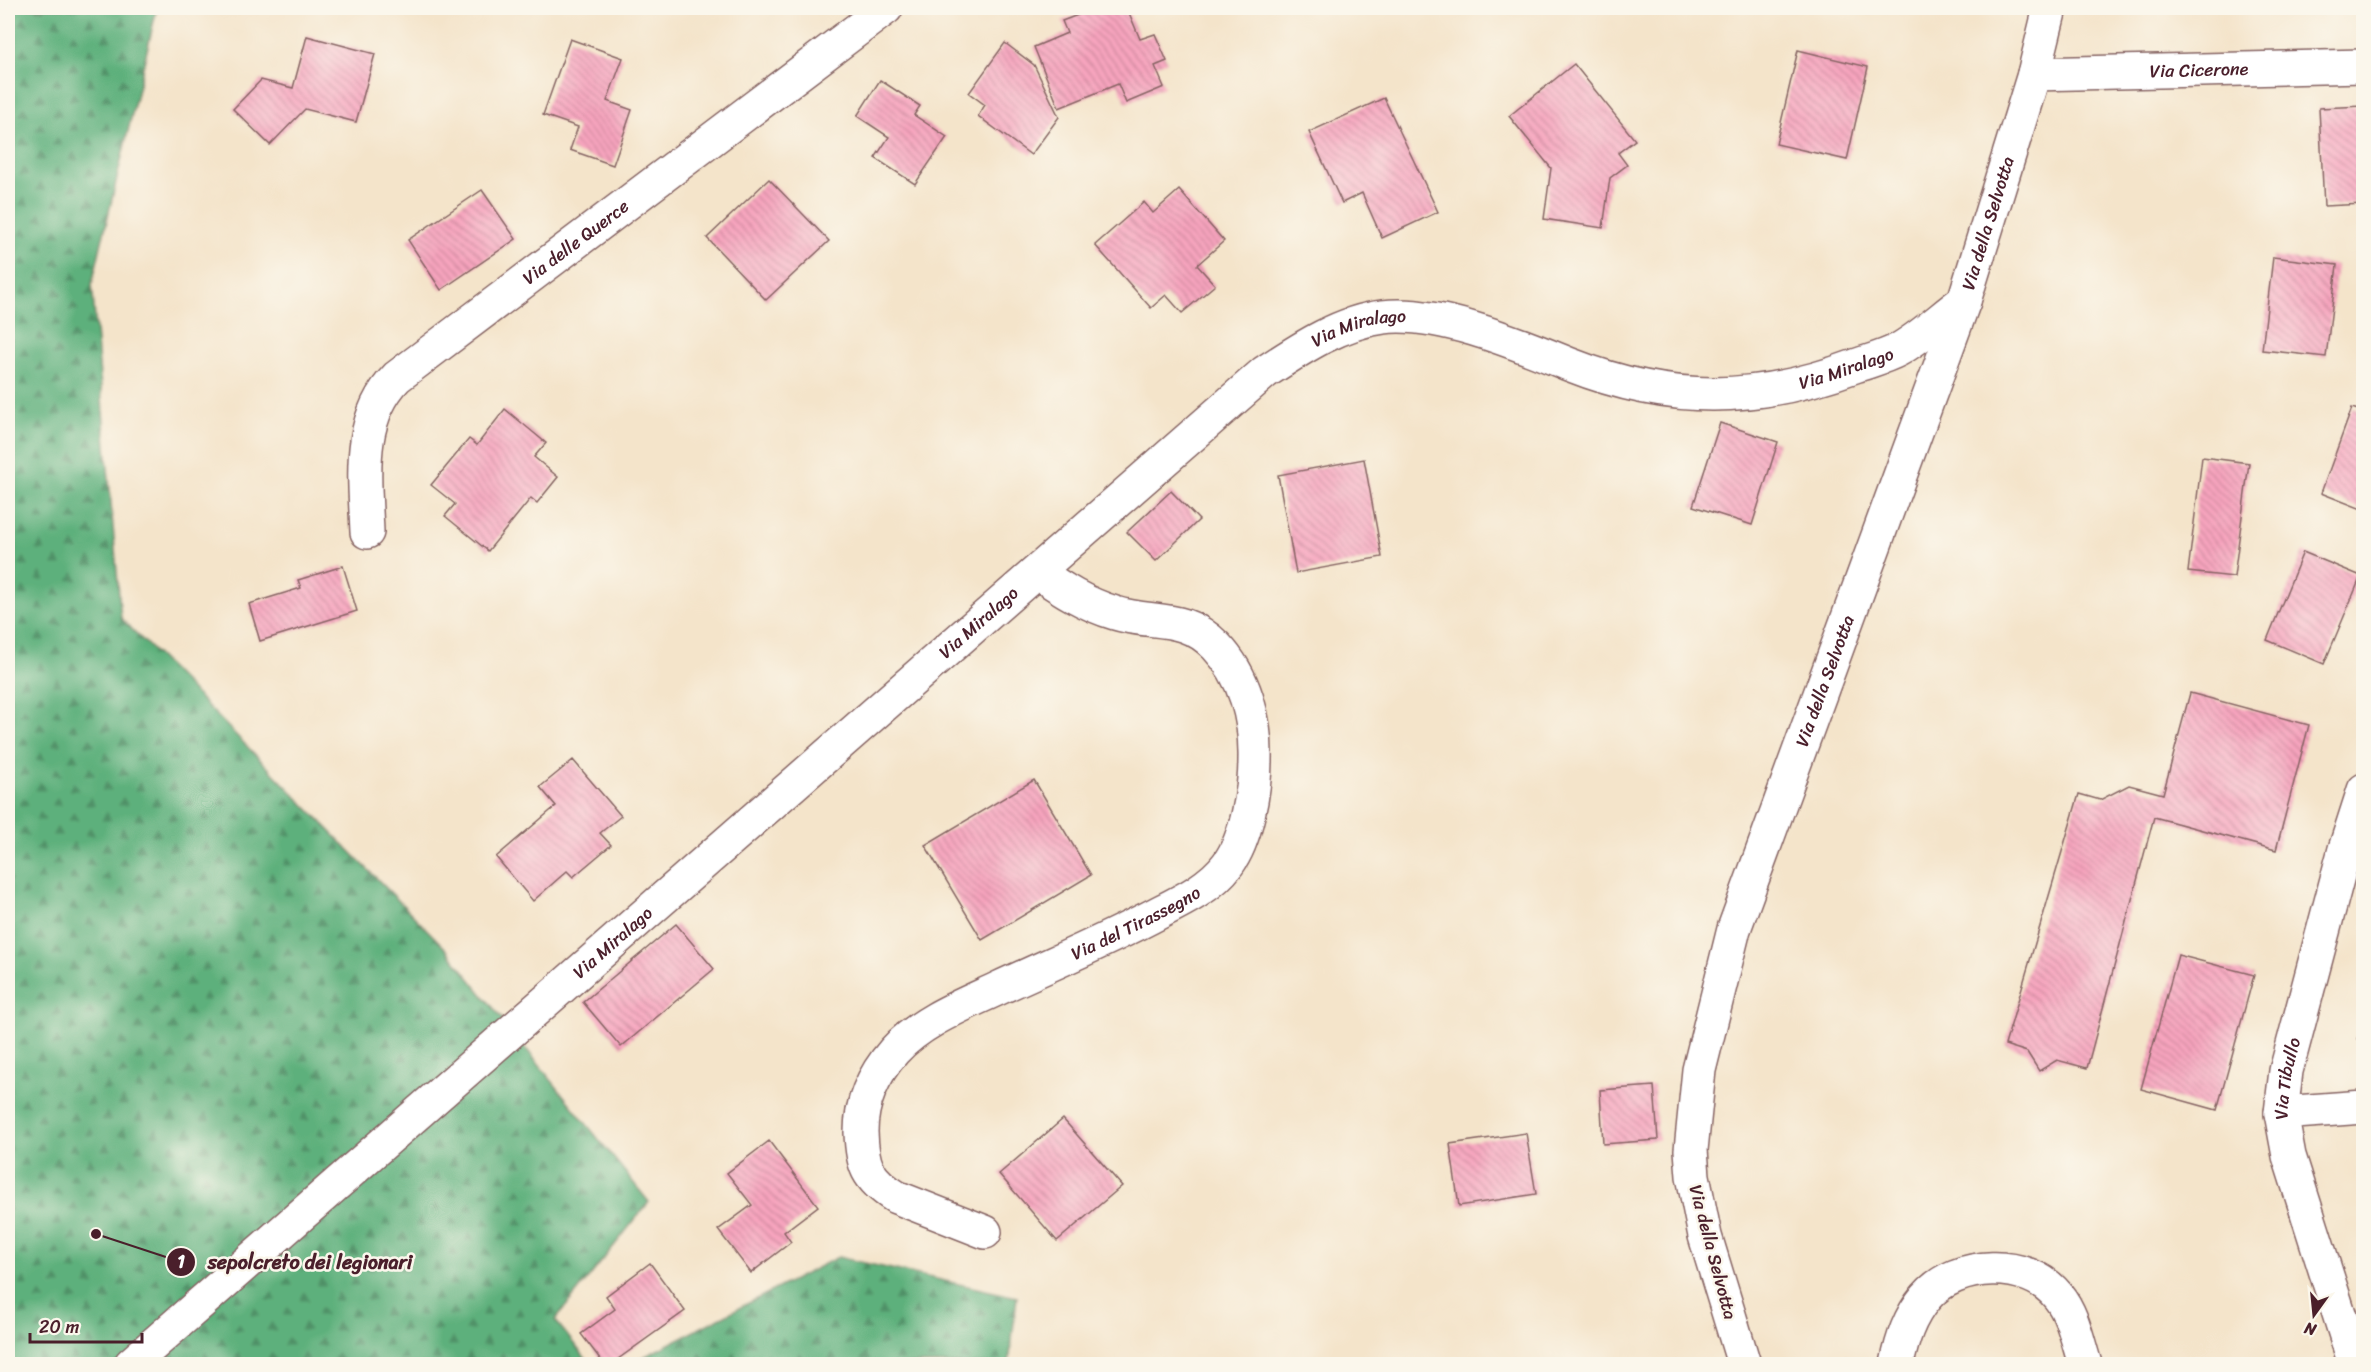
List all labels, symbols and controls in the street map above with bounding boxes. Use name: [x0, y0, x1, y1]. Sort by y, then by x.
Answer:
street label: Via Cicerone: [2149, 53, 2249, 87]
street label: Via della Selvotta: [1952, 152, 2024, 294]
street label: Via delle Querce: [515, 191, 636, 293]
street label: Via Miralago: [1305, 300, 1406, 356]
street label: Via Miralago: [1795, 338, 1899, 399]
street label: Via Miralago: [931, 578, 1026, 667]
street label: Via della Selvotta: [1786, 610, 1864, 751]
street label: Via del Tirassegno: [1066, 877, 1207, 969]
street label: Via Miralago: [565, 898, 660, 987]
street label: Via Tibullo: [2264, 1034, 2310, 1122]
street label: Via della Selvotta: [1680, 1181, 1746, 1323]
callout: sepolcreto dei legionari: [166, 1243, 425, 1281]
text: sepolcreto dei legionari: [207, 1245, 414, 1280]
text: 1: [177, 1246, 185, 1278]
north arrow: [2284, 1285, 2344, 1345]
scale bar: [30, 1306, 142, 1344]
text: 20 m: [39, 1311, 79, 1343]
text: N: [2300, 1313, 2320, 1345]

